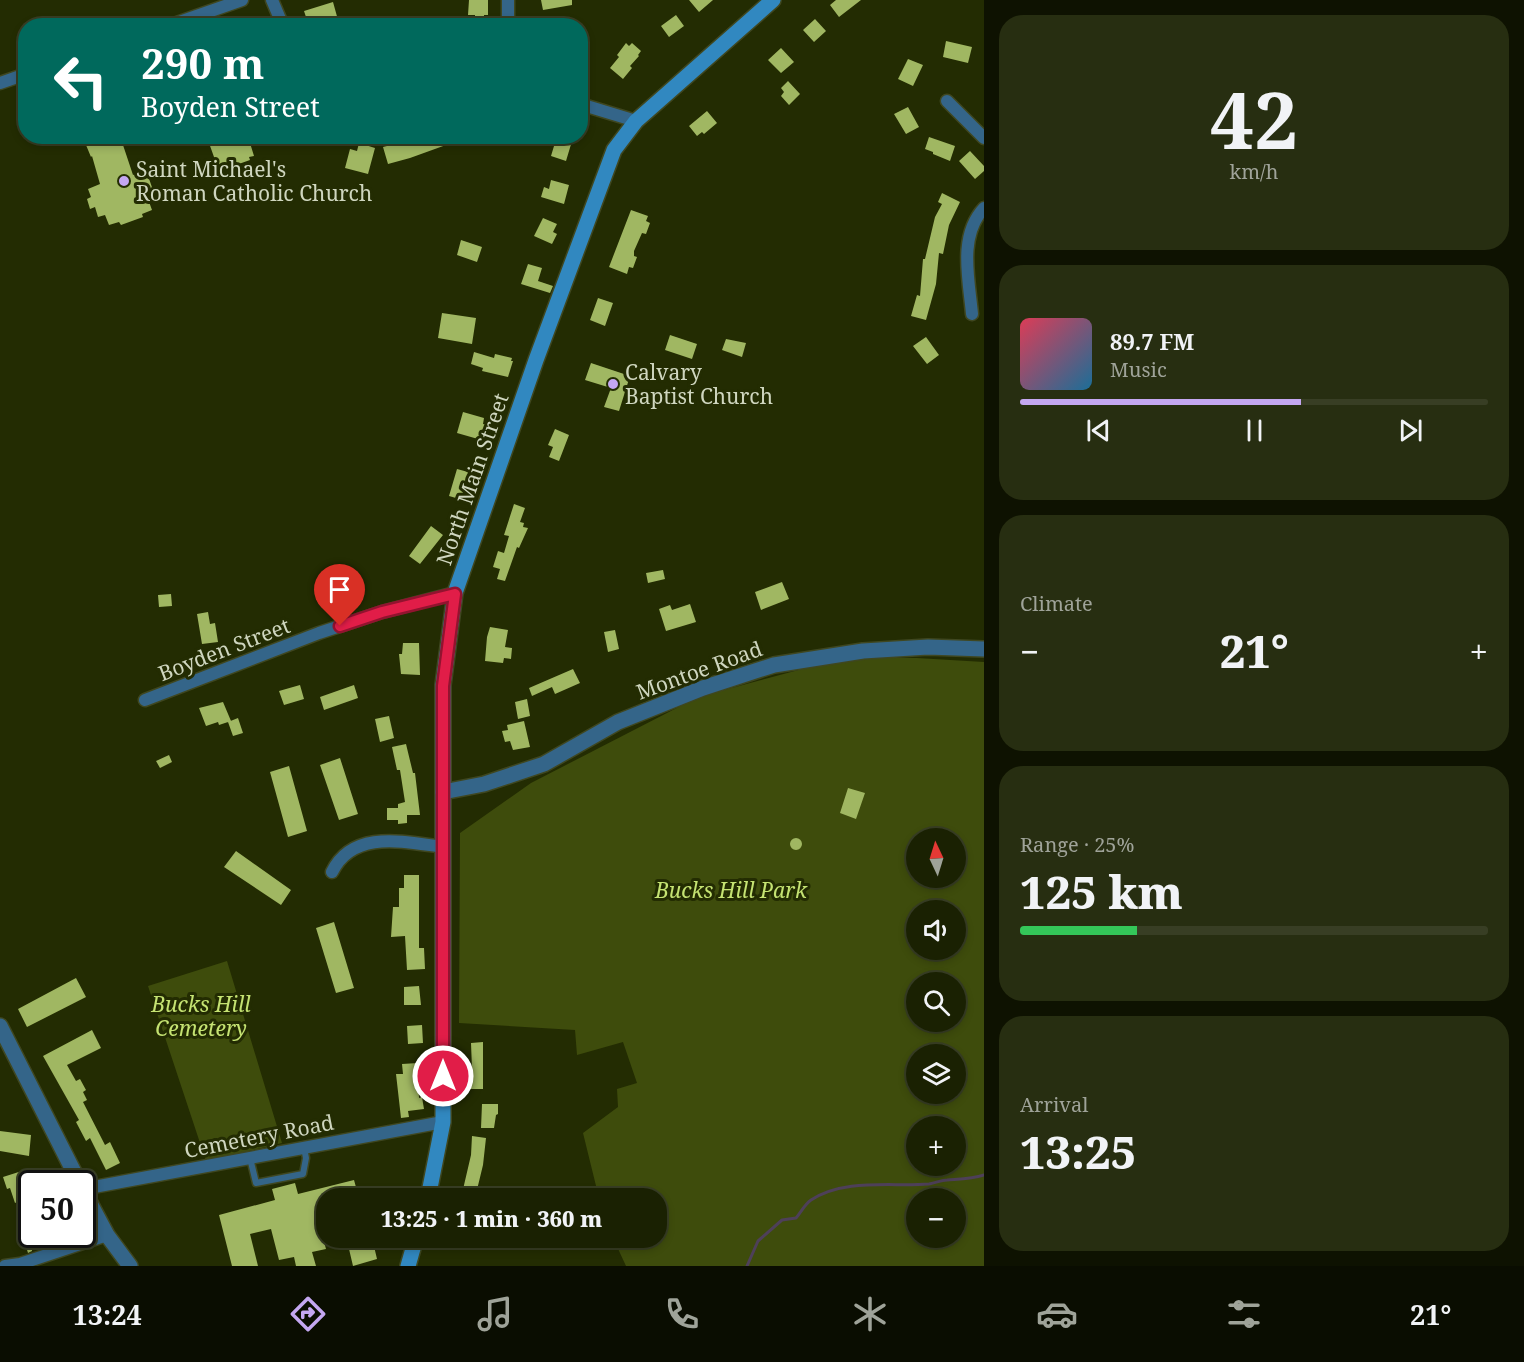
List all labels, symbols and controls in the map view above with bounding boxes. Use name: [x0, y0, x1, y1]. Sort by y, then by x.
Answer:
text: 290 m: [141, 34, 265, 91]
icon: left: [42, 42, 120, 120]
text: 42: [1210, 66, 1298, 172]
text: Boyden Street: [141, 88, 320, 125]
place label: Saint Michael's Roman Catholic Church: [136, 155, 372, 207]
text: km/h: [1229, 158, 1279, 185]
marker: Saint Michael's Roman Catholic Church: [117, 174, 131, 188]
text: 89.7 FM: [1110, 326, 1194, 356]
text: Music: [1110, 356, 1167, 383]
place label: Calvary Baptist Church: [625, 358, 773, 410]
marker: Calvary Baptist Church: [606, 377, 620, 391]
street label: North Main Street: [429, 389, 515, 569]
icon: previous: [1082, 414, 1115, 447]
icon: pause: [1238, 414, 1271, 447]
icon: next: [1394, 414, 1427, 447]
pin: [314, 564, 365, 626]
icon: arrive: [323, 573, 356, 606]
text: Climate: [1020, 590, 1093, 617]
street label: Boyden Street: [154, 611, 294, 687]
text: 21°: [1220, 620, 1289, 681]
text: −: [1020, 629, 1039, 674]
text: +: [1470, 629, 1488, 674]
street label: Montoe Road: [632, 634, 766, 706]
north arrow: [906, 828, 966, 888]
map controls: [906, 828, 966, 1248]
text: Range · 25%: [1020, 831, 1134, 858]
text: 125 km: [1020, 861, 1183, 922]
park label: Bucks Hill Park: [654, 876, 808, 904]
button: sound: [906, 900, 966, 960]
button: search: [906, 972, 966, 1032]
park label: Bucks Hill Cemetery: [150, 990, 251, 1042]
position arrow: [411, 1044, 475, 1108]
button: layers: [906, 1044, 966, 1104]
text: Arrival: [1020, 1091, 1088, 1118]
street label: Cemetery Road: [182, 1108, 336, 1164]
button: +: [906, 1116, 966, 1176]
text: 13:25: [1020, 1121, 1136, 1182]
speed limit sign: 50: [18, 1170, 96, 1248]
button: −: [906, 1188, 966, 1248]
text: 13:25 · 1 min · 360 m: [381, 1203, 602, 1233]
icon: directions: [287, 1293, 329, 1335]
icon: music: [474, 1293, 516, 1335]
icon: phone: [661, 1293, 703, 1335]
icon: climate: [849, 1293, 891, 1335]
icon: car: [1036, 1293, 1078, 1335]
icon: filters: [1223, 1293, 1265, 1335]
text: 13:24: [73, 1296, 142, 1333]
text: 21°: [1410, 1296, 1451, 1333]

